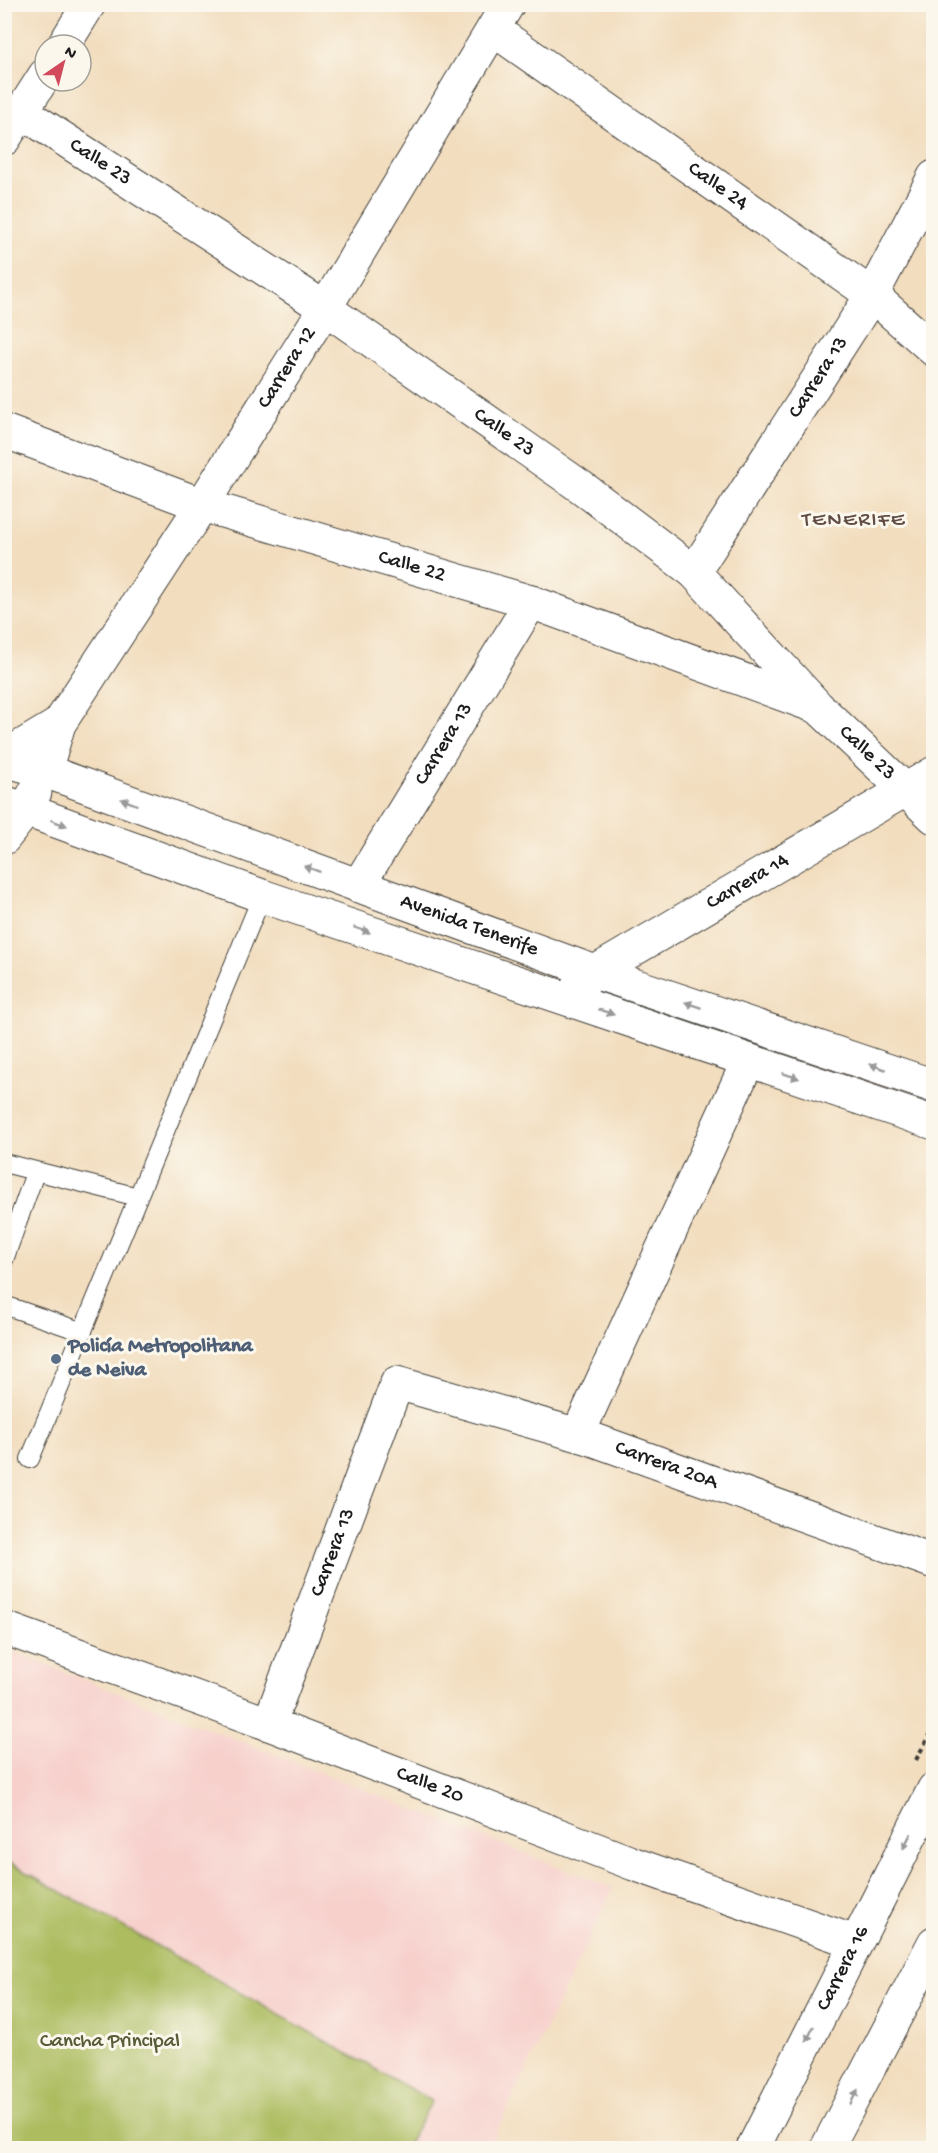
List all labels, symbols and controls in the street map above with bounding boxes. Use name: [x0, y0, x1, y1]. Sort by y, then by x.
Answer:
north arrow: [33, 33, 93, 93]
text: N: [60, 43, 80, 65]
street label: Calle 23: [64, 133, 136, 192]
street label: Calle 24: [682, 157, 753, 217]
street label: Carrera 12: [253, 323, 322, 414]
street label: Carrera 13: [783, 332, 854, 423]
street label: Calle 23: [468, 403, 539, 463]
district label: TENERIFE: [800, 508, 906, 534]
street label: Calle 22: [375, 545, 448, 589]
street label: Carrera 13: [410, 698, 479, 790]
street label: Calle 23: [833, 720, 900, 786]
one-way arrow: [120, 796, 138, 806]
one-way arrow: [51, 818, 69, 828]
street label: Carrera 14: [702, 848, 794, 916]
one-way arrow: [303, 863, 321, 873]
street label: Avenida Tenerife: [397, 889, 543, 963]
one-way arrow: [353, 925, 371, 935]
one-way arrow: [684, 1000, 702, 1009]
one-way arrow: [597, 1008, 615, 1018]
one-way arrow: [869, 1062, 887, 1072]
one-way arrow: [782, 1071, 800, 1081]
place label: Policía Metropolitana de Neiva: [67, 1335, 254, 1384]
marker: Policía Metropolitana de Neiva: [49, 1352, 63, 1366]
street label: Carrera 20A: [611, 1436, 723, 1496]
street label: Carrera 13: [305, 1505, 361, 1600]
street label: Calle 20: [392, 1761, 467, 1810]
one-way arrow: [902, 1832, 912, 1849]
street label: Carrera 16: [812, 1922, 876, 2015]
one-way arrow: [805, 2025, 815, 2042]
park label: Cancha Principal: [40, 2030, 180, 2055]
one-way arrow: [849, 2088, 859, 2105]

